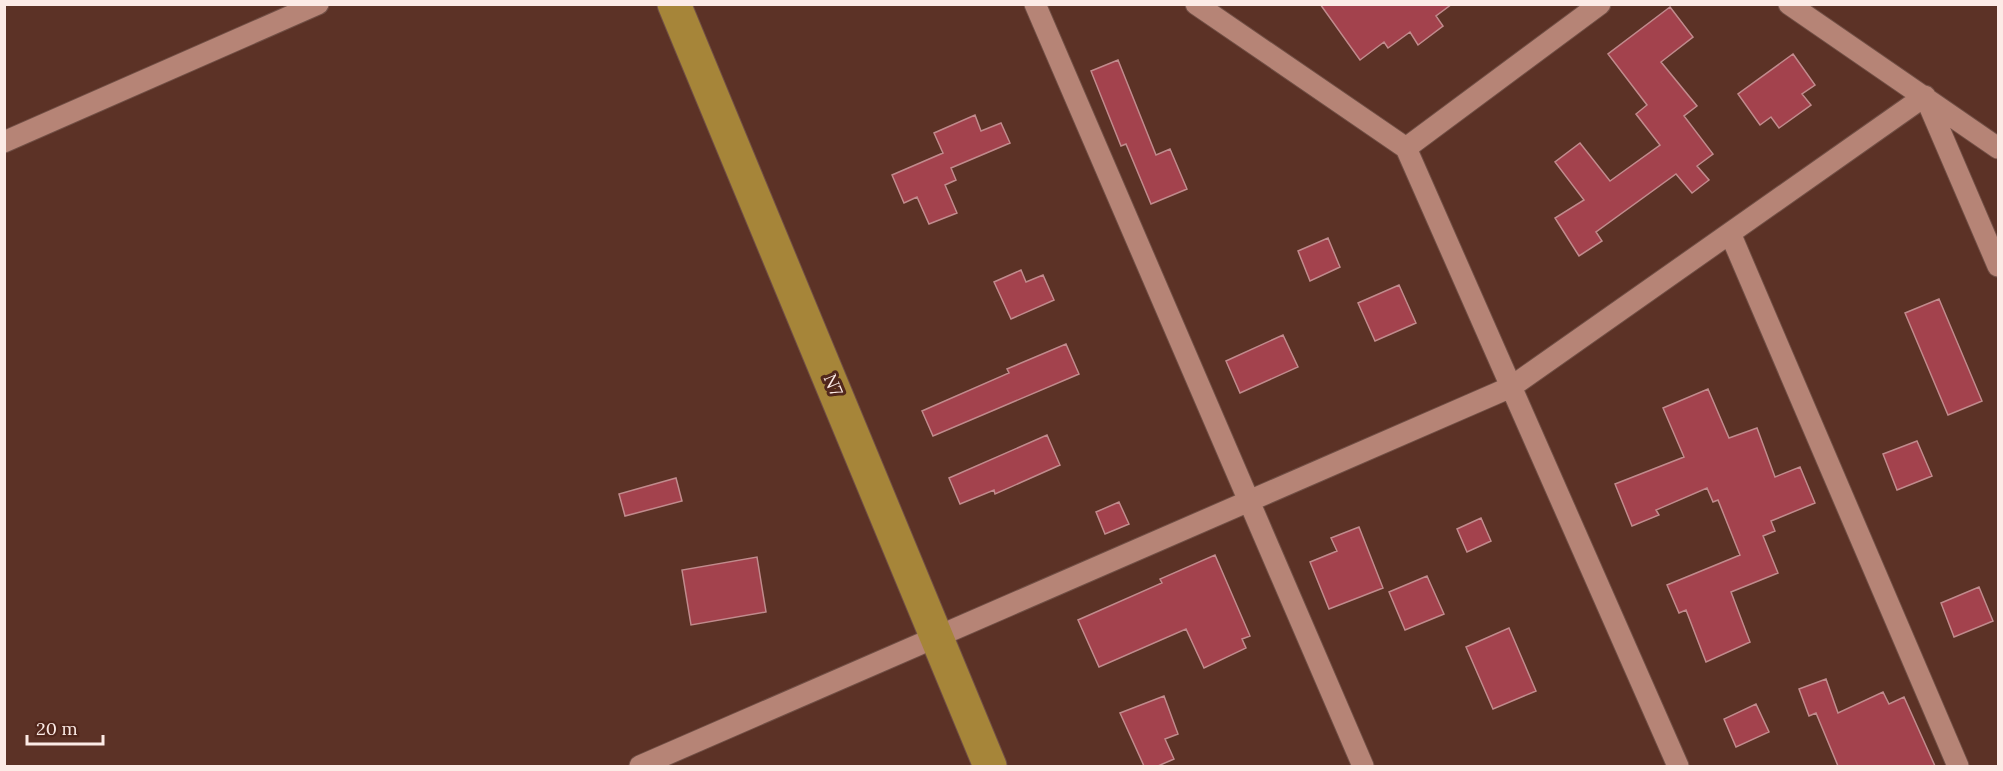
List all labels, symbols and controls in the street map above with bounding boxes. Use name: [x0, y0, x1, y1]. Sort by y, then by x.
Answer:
street label: N7: [819, 370, 848, 399]
scale bar: [27, 708, 104, 746]
text: 20 m: [36, 717, 78, 740]

